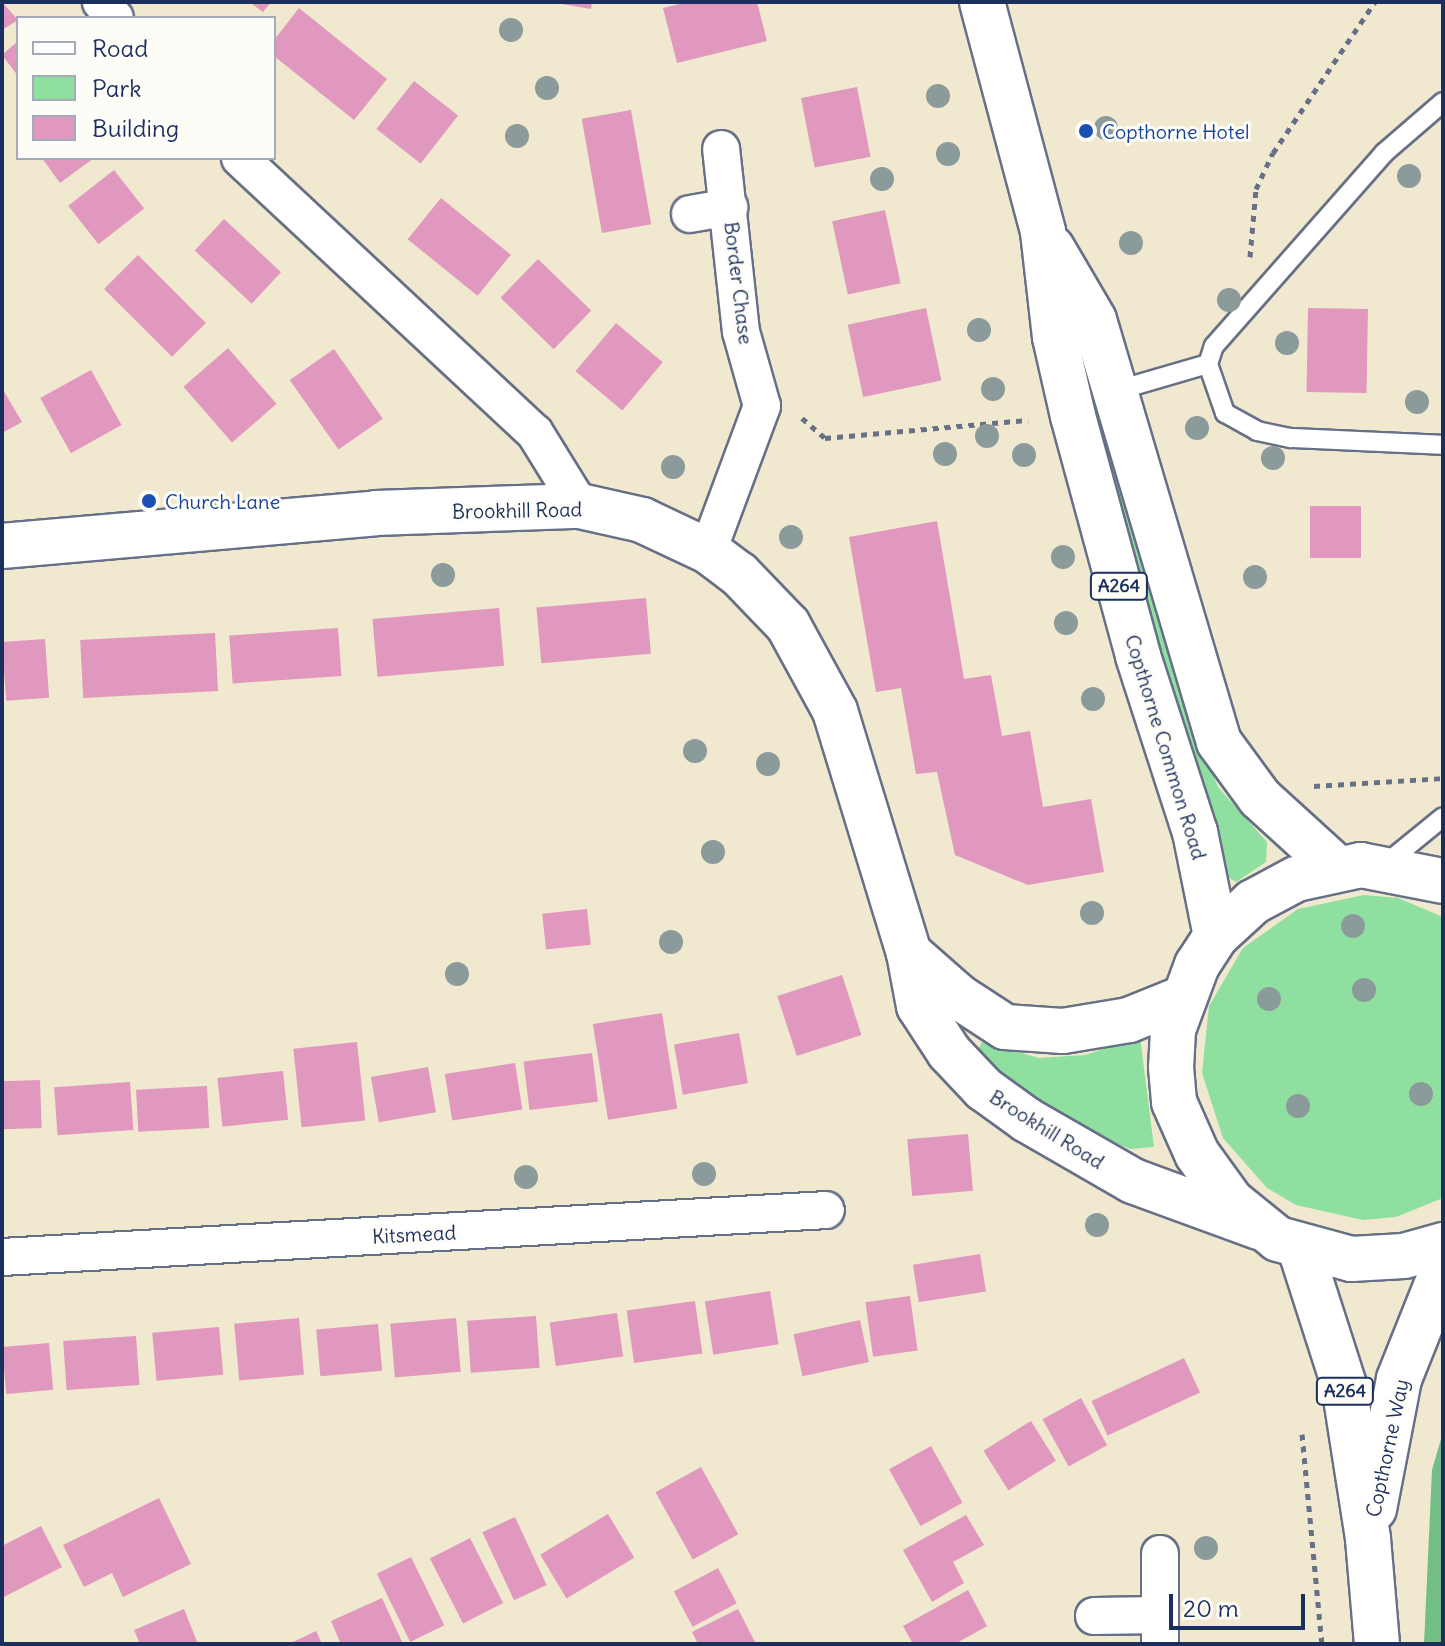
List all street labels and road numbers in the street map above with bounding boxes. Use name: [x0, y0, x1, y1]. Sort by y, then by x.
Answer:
street label: Border Chase: [720, 220, 758, 346]
street label: Brookhill Road: [452, 497, 582, 523]
road number: A264: [1089, 572, 1149, 600]
street label: Copthorne Common Road: [1120, 632, 1212, 862]
street label: Brookhill Road: [985, 1084, 1109, 1174]
street label: Kitsmead: [371, 1220, 457, 1248]
road number: A264: [1315, 1377, 1375, 1405]
street label: Copthorne Way: [1361, 1377, 1413, 1519]

